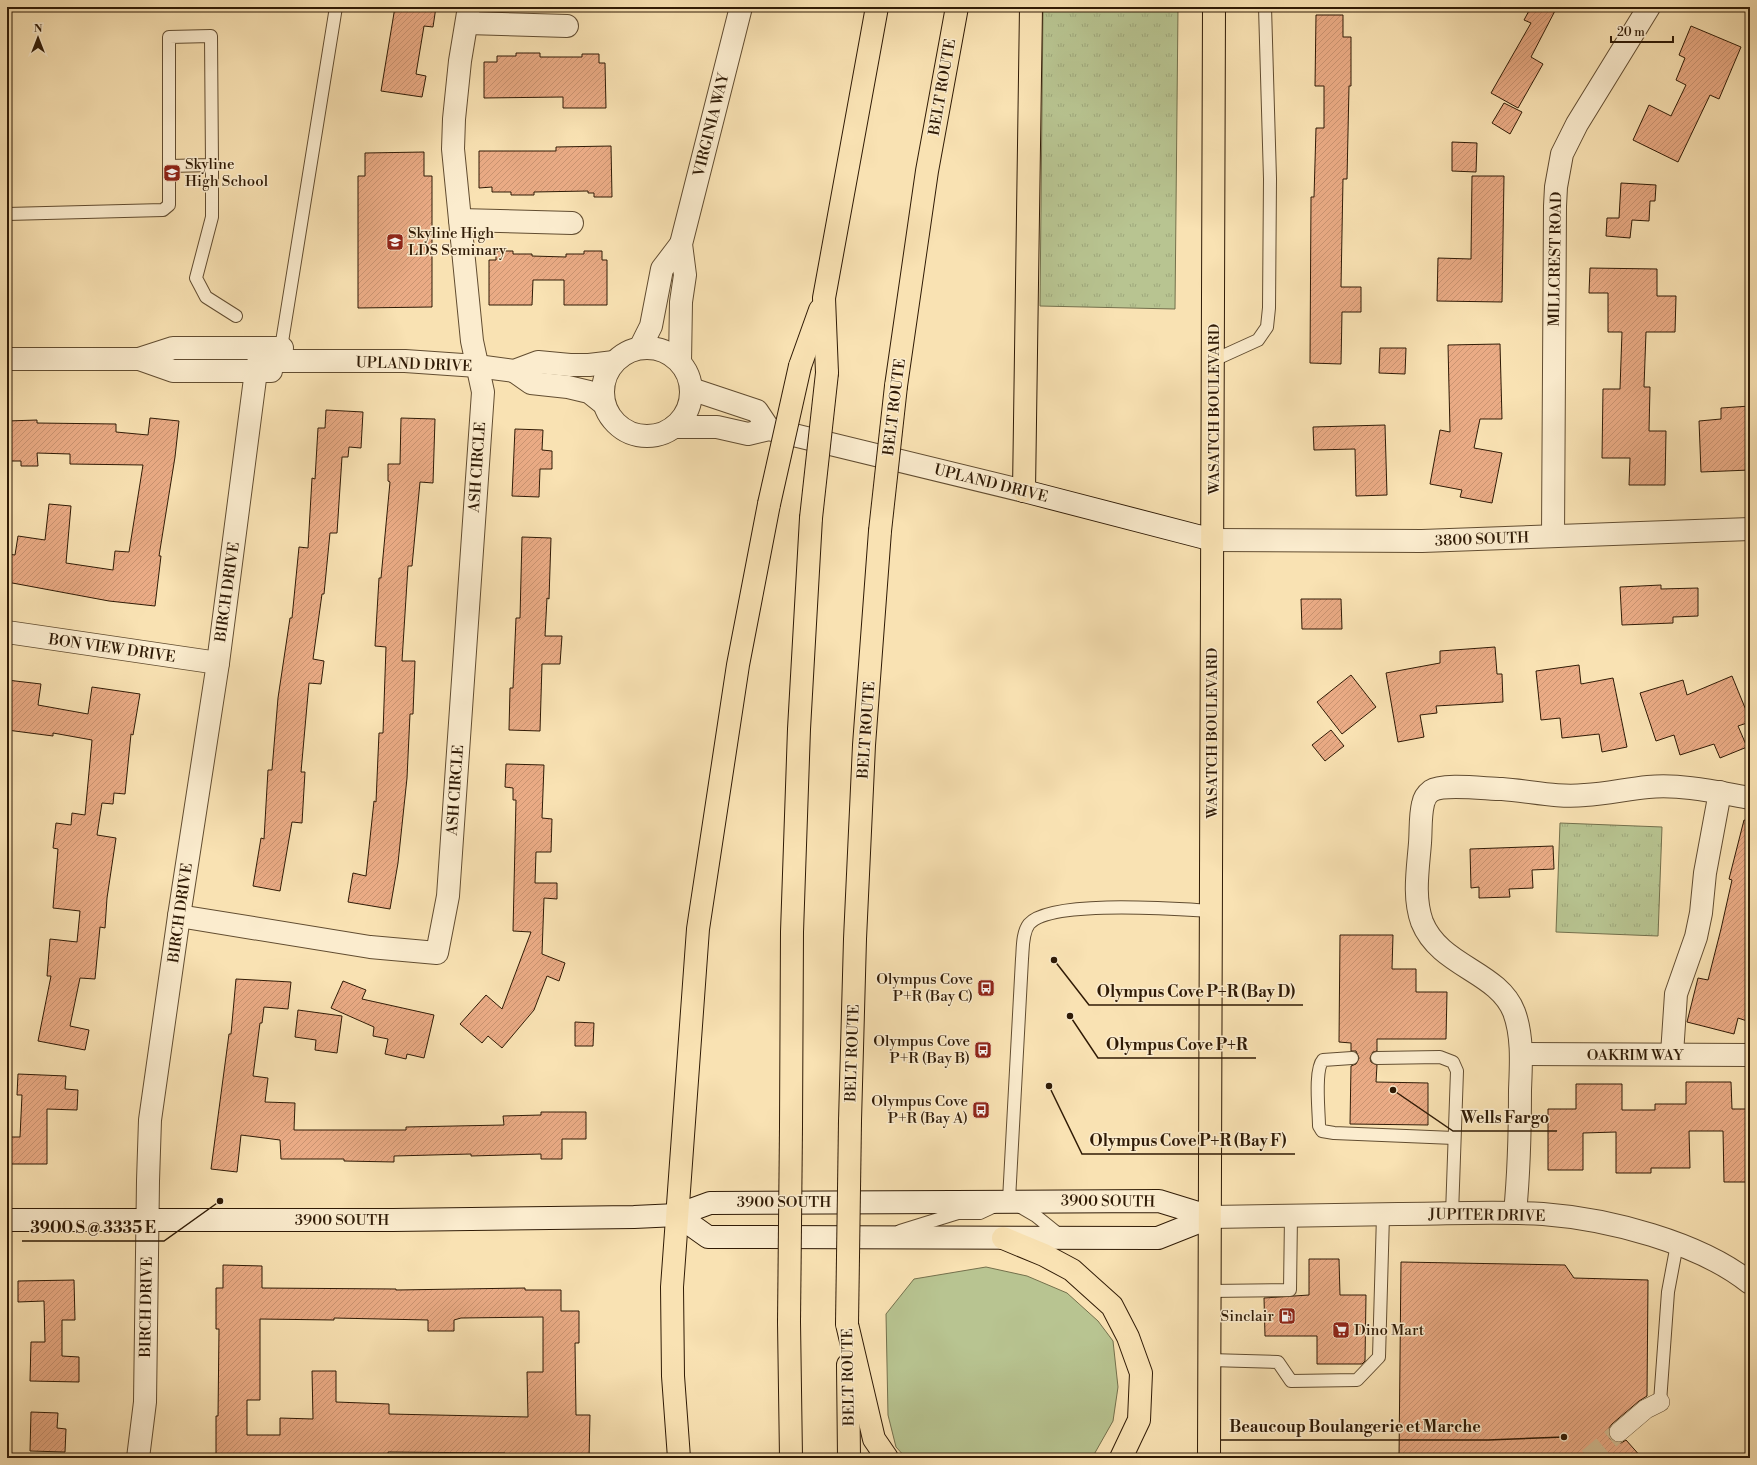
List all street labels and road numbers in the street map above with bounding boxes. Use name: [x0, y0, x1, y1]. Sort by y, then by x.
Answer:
street label: BELT ROUTE: [924, 37, 960, 138]
street label: VIRGINIA WAY: [689, 70, 734, 180]
street label: MILLCREST ROAD: [1545, 191, 1566, 327]
street label: WASATCH BOULEVARD: [1205, 324, 1224, 495]
street label: UPLAND DRIVE: [355, 353, 473, 376]
street label: BELT ROUTE: [879, 357, 910, 458]
street label: ASH CIRCLE: [465, 421, 490, 514]
street label: UPLAND DRIVE: [932, 460, 1050, 507]
street label: 3800 SOUTH: [1434, 528, 1530, 551]
street label: BIRCH DRIVE: [211, 541, 244, 644]
street label: BON VIEW DRIVE: [46, 630, 177, 667]
street label: WASATCH BOULEVARD: [1203, 648, 1222, 819]
street label: BELT ROUTE: [854, 681, 879, 780]
street label: ASH CIRCLE: [443, 744, 468, 837]
street label: BIRCH DRIVE: [164, 862, 197, 965]
street label: BELT ROUTE: [841, 1004, 864, 1103]
street label: OAKRIM WAY: [1587, 1046, 1684, 1065]
street label: 3900 SOUTH: [1061, 1191, 1155, 1212]
street label: 3900 SOUTH: [737, 1193, 831, 1212]
street label: JUPITER DRIVE: [1427, 1205, 1546, 1226]
street label: 3900 SOUTH: [295, 1211, 389, 1230]
street label: BIRCH DRIVE: [136, 1256, 157, 1359]
street label: BELT ROUTE: [838, 1328, 859, 1427]

